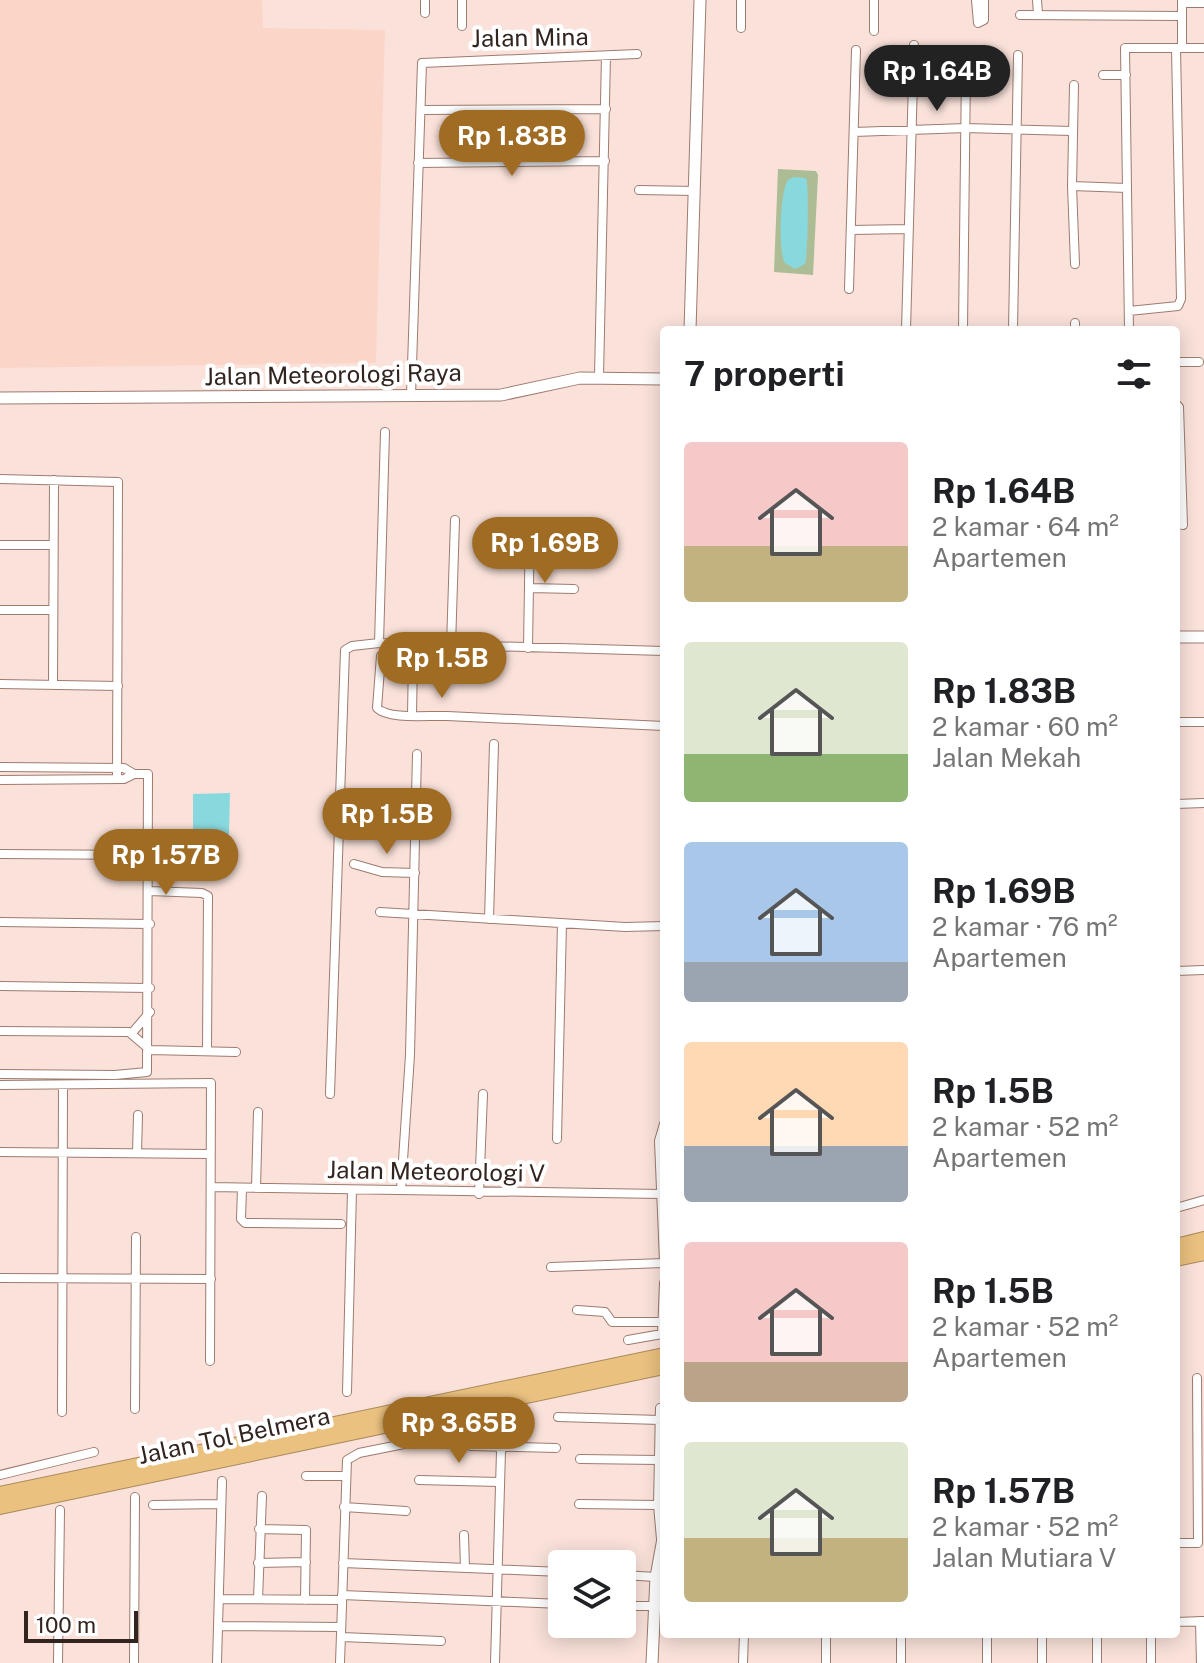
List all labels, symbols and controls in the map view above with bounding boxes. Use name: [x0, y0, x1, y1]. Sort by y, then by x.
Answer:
street label: Jalan Mina: [471, 22, 589, 52]
pin: Rp 1.64B: [854, 45, 1020, 113]
text: Rp 1.64B: [882, 55, 992, 86]
pin: Rp 1.83B: [429, 110, 595, 178]
text: Rp 1.83B: [457, 120, 567, 151]
icon: filters: [1112, 352, 1156, 396]
text: 7 properti: [684, 354, 844, 394]
street label: Jalan Meteorologi Raya: [204, 358, 462, 390]
text: Rp 1.64B: [932, 471, 1075, 511]
icon: home: [748, 474, 844, 570]
text: 2 kamar · 64 m²: [932, 511, 1119, 542]
pin: Rp 1.69B: [462, 517, 628, 585]
text: Rp 1.69B: [490, 527, 600, 558]
text: Apartemen: [932, 542, 1067, 573]
pin: Rp 1.5B: [368, 632, 516, 700]
text: Rp 1.5B: [395, 642, 489, 673]
text: Rp 1.83B: [932, 671, 1076, 711]
icon: home: [748, 674, 844, 770]
text: 2 kamar · 60 m²: [932, 711, 1118, 742]
text: Jalan Mekah: [932, 742, 1081, 773]
pin: Rp 1.5B: [313, 788, 461, 856]
text: Rp 1.5B: [340, 798, 434, 829]
pin: Rp 1.57B: [83, 829, 249, 897]
text: Rp 1.57B: [111, 839, 221, 870]
text: Rp 1.69B: [932, 871, 1076, 911]
icon: home: [748, 874, 844, 970]
text: 2 kamar · 76 m²: [932, 911, 1118, 942]
text: Apartemen: [932, 942, 1067, 973]
text: Rp 1.5B: [932, 1071, 1054, 1111]
icon: home: [748, 1074, 844, 1170]
text: 2 kamar · 52 m²: [932, 1111, 1118, 1142]
text: Apartemen: [932, 1142, 1067, 1173]
street label: Jalan Meteorologi V: [327, 1155, 545, 1187]
text: Rp 1.5B: [932, 1271, 1054, 1311]
icon: home: [748, 1274, 844, 1370]
text: 2 kamar · 52 m²: [932, 1311, 1118, 1342]
text: Apartemen: [932, 1342, 1067, 1373]
pin: Rp 3.65B: [376, 1397, 542, 1465]
street label: Jalan Tol Belmera: [135, 1401, 332, 1469]
text: Rp 3.65B: [401, 1407, 517, 1438]
text: Rp 1.57B: [932, 1471, 1075, 1511]
icon: home: [748, 1474, 844, 1570]
text: 2 kamar · 52 m²: [932, 1511, 1118, 1542]
text: Jalan Mutiara V: [932, 1542, 1116, 1573]
map controls: [548, 1550, 636, 1638]
button: layers: [548, 1550, 636, 1638]
scale bar: [24, 1607, 138, 1643]
text: 100 m: [36, 1612, 96, 1638]

